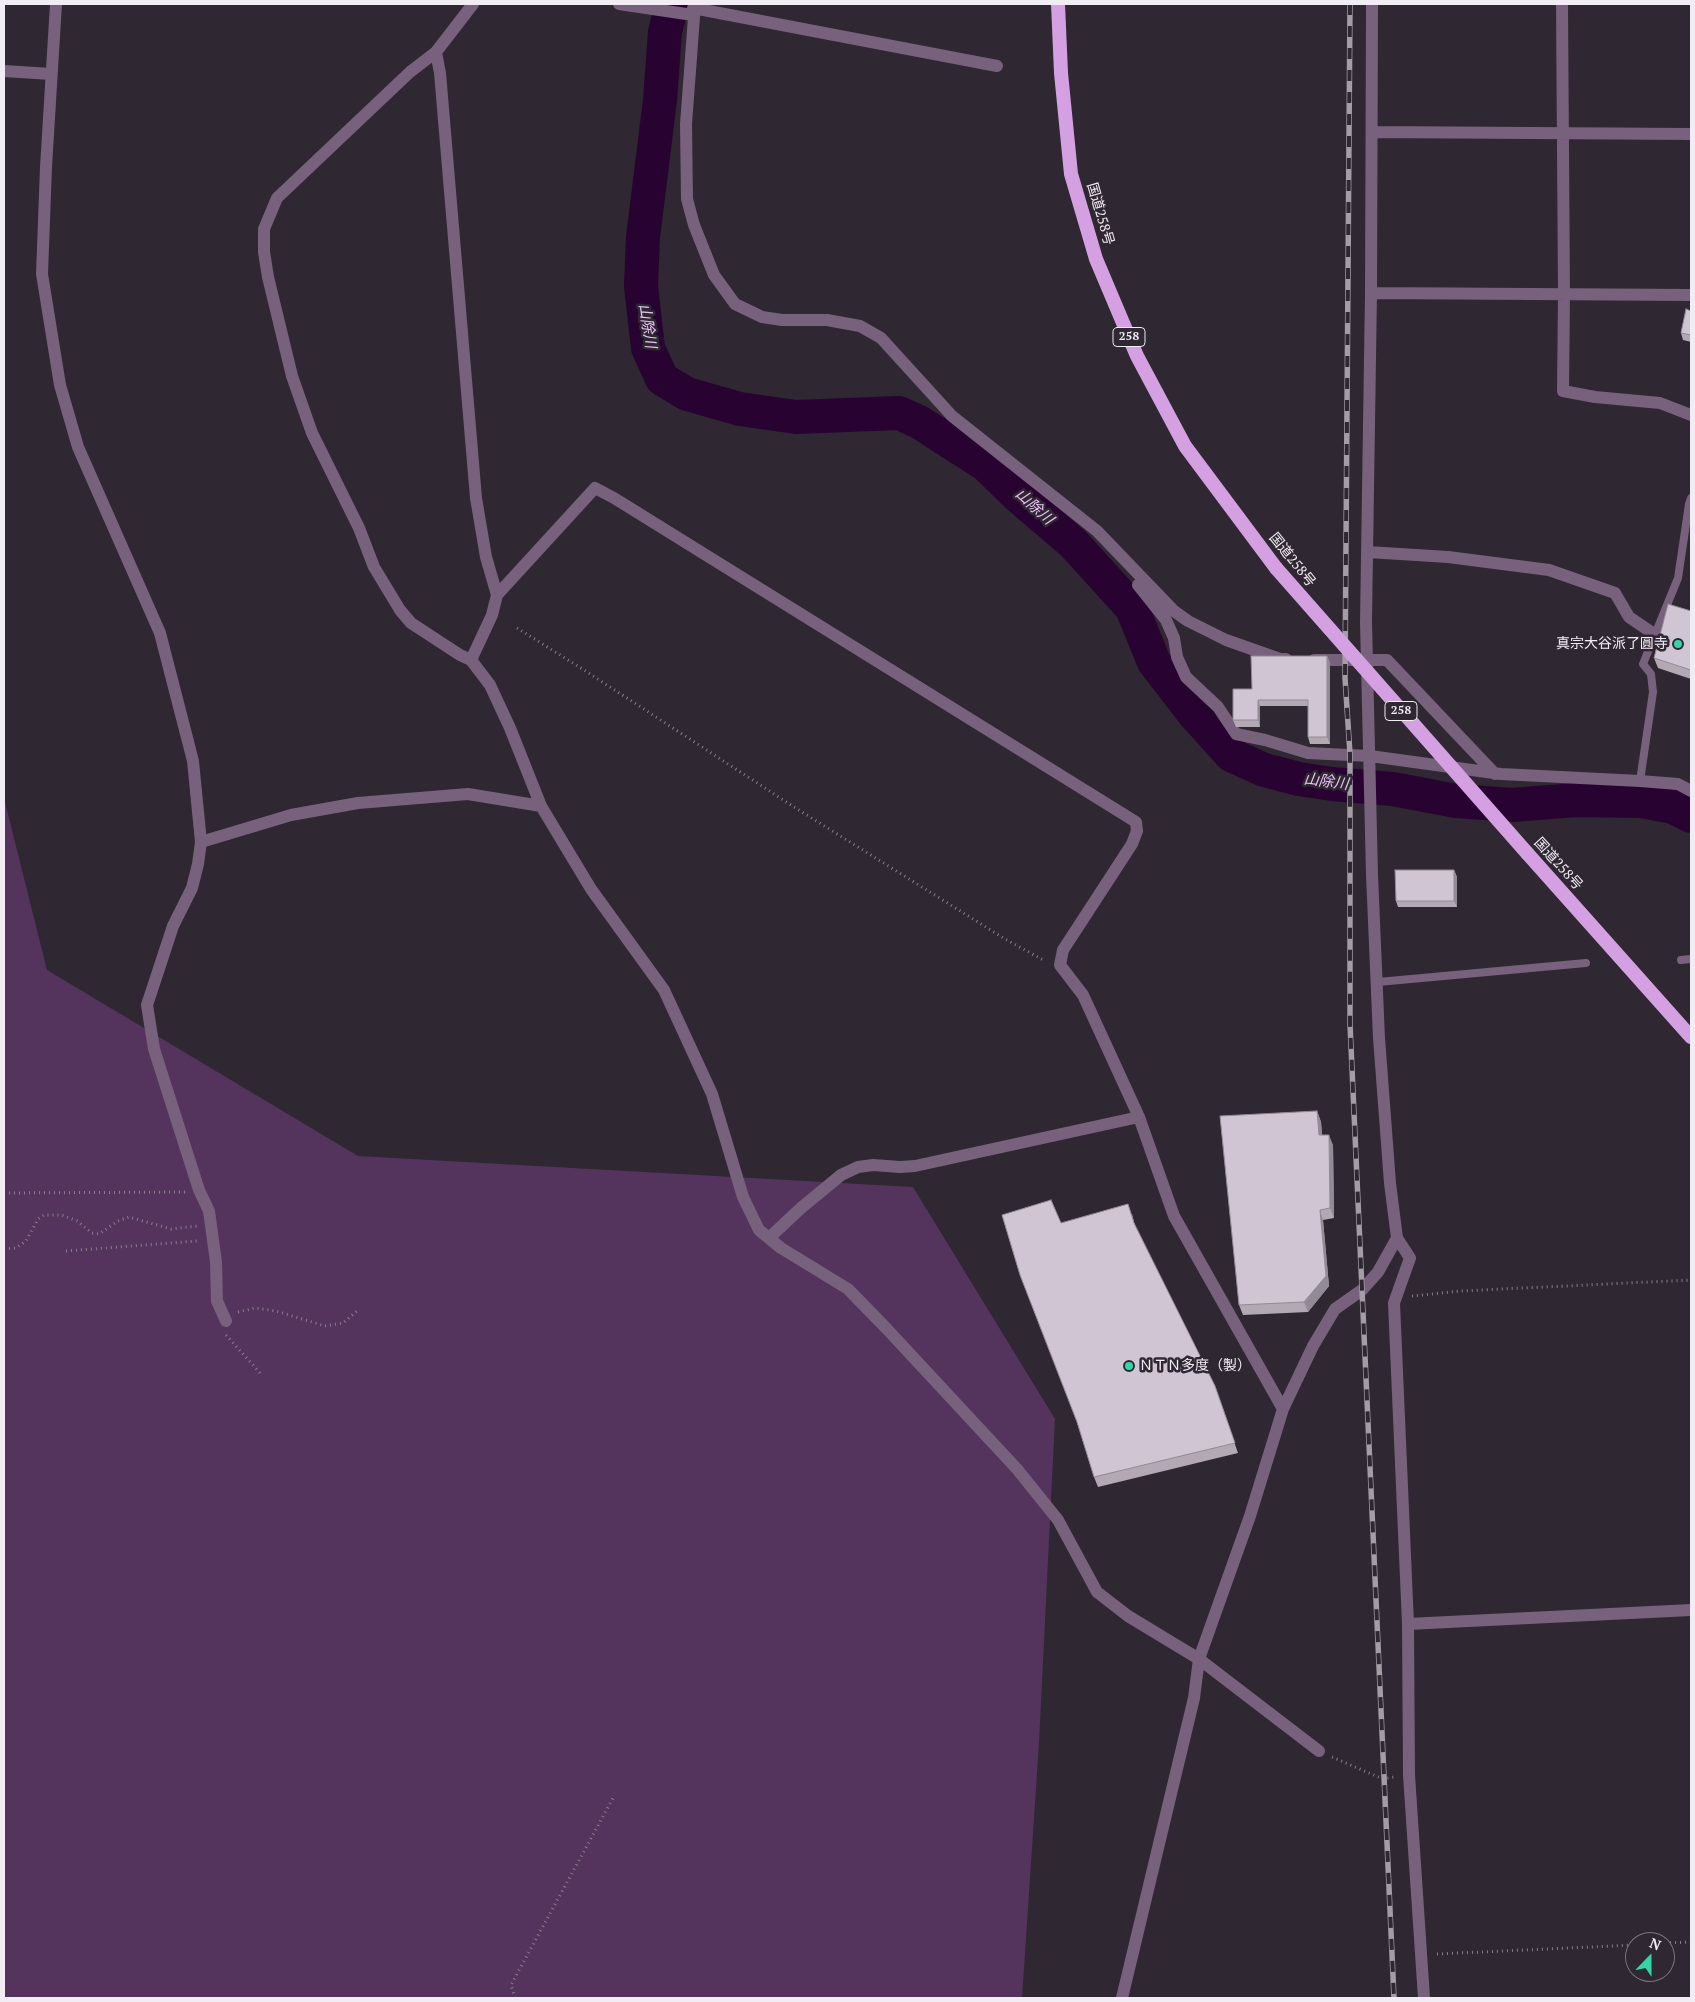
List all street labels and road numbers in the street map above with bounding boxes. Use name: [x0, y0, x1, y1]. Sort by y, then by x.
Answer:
street label: 国道258号: [1083, 181, 1117, 247]
road number: 258: [1113, 328, 1145, 347]
street label: 国道258号: [1265, 530, 1319, 590]
road number: 258: [1385, 701, 1417, 720]
street label: 国道258号: [1530, 834, 1586, 894]

